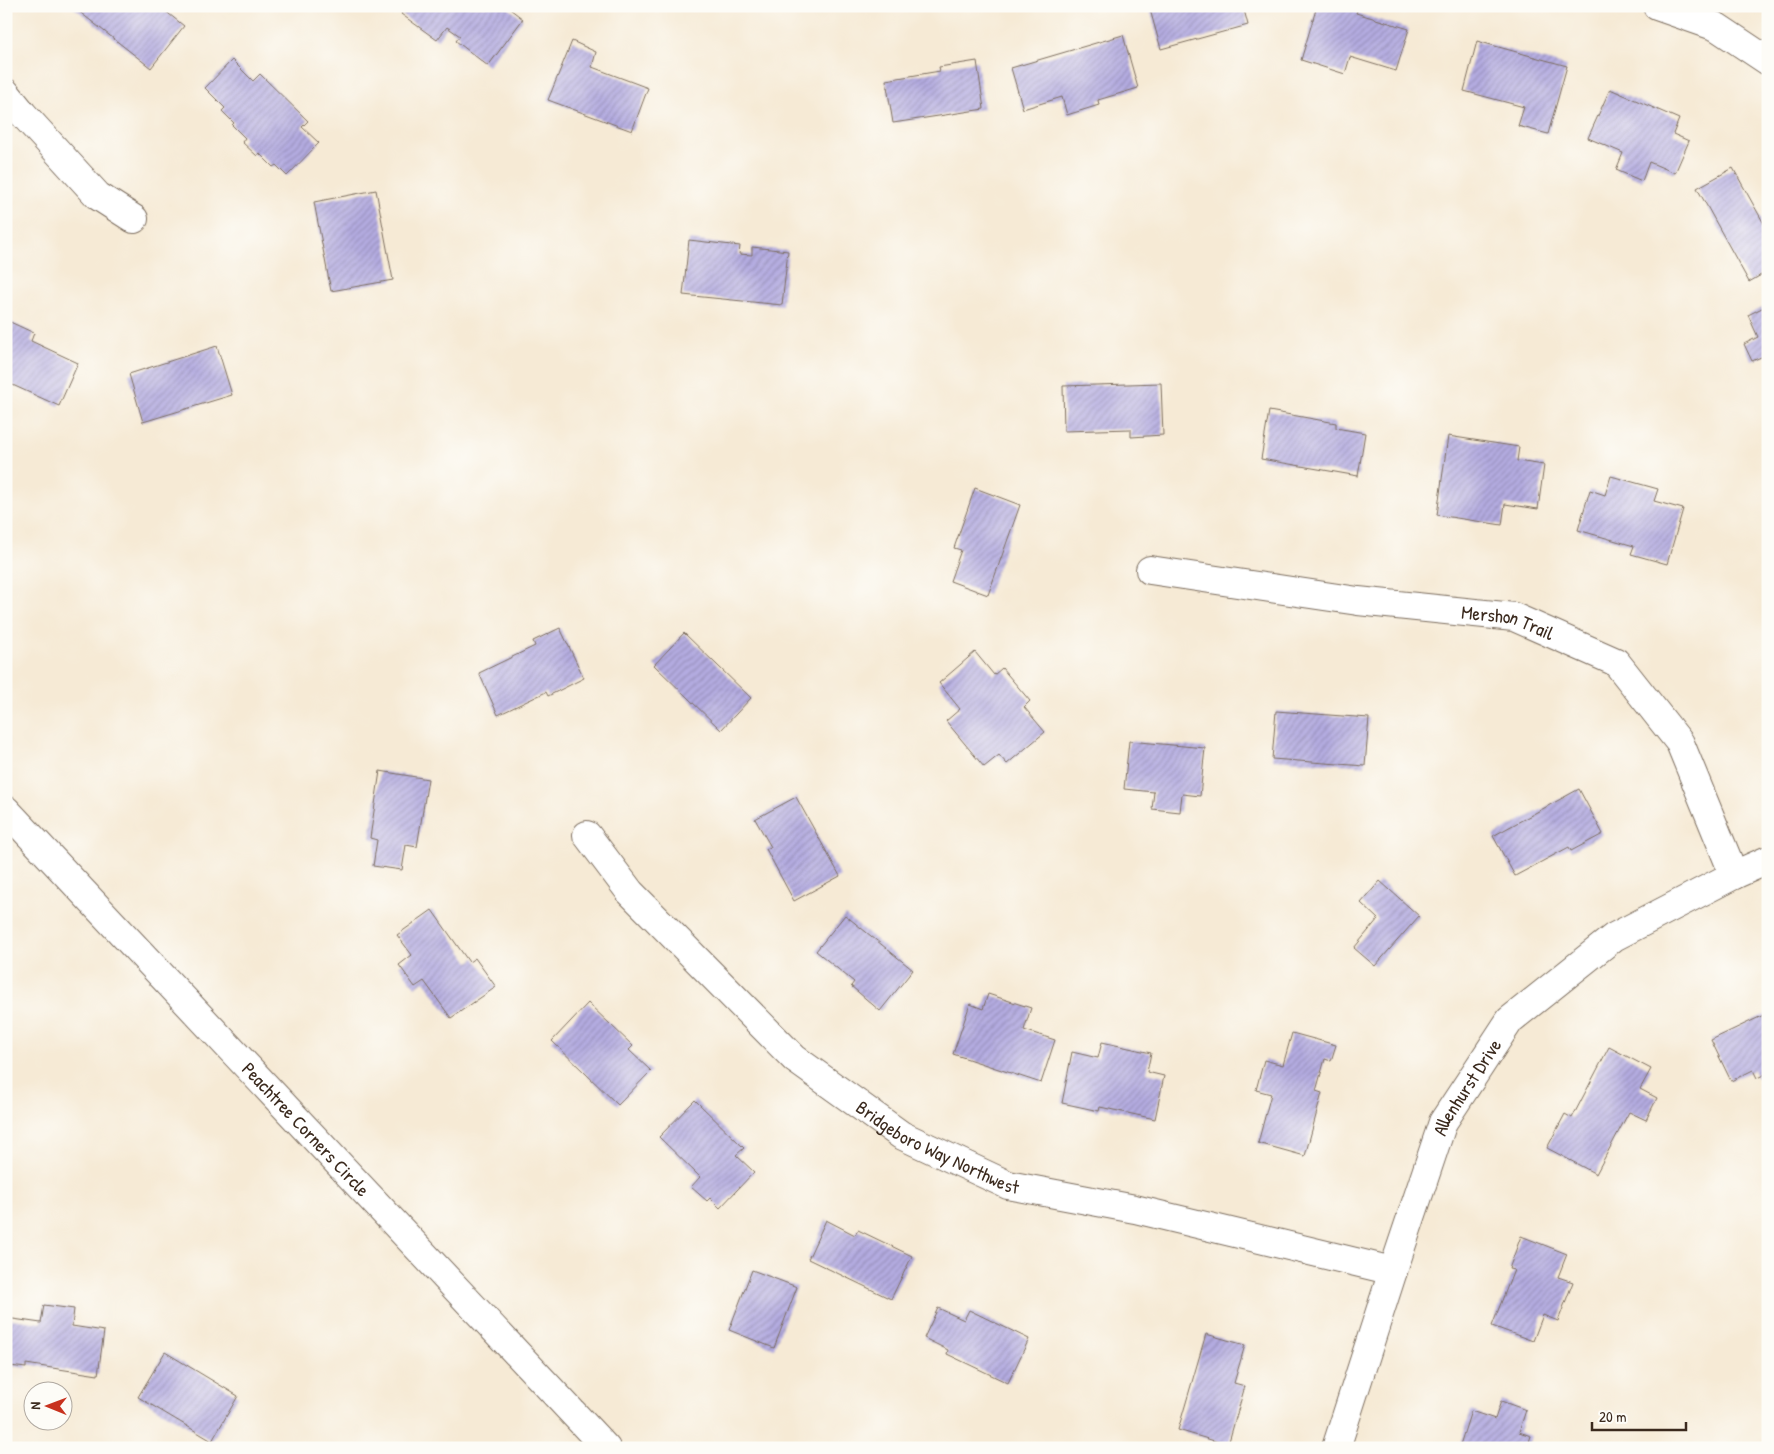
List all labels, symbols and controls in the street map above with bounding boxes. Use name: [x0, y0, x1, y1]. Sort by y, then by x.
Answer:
street label: Mershon Trail: [1460, 599, 1559, 646]
street label: Allenhurst Drive: [1426, 1033, 1507, 1139]
street label: Peachtree Corners Circle: [236, 1056, 376, 1202]
street label: Bridgeboro Way Northwest: [851, 1094, 1021, 1200]
north arrow: [22, 1382, 72, 1432]
scale bar: [1592, 1399, 1685, 1431]
text: N: [25, 1401, 44, 1410]
text: 20 m: [1599, 1406, 1626, 1427]

